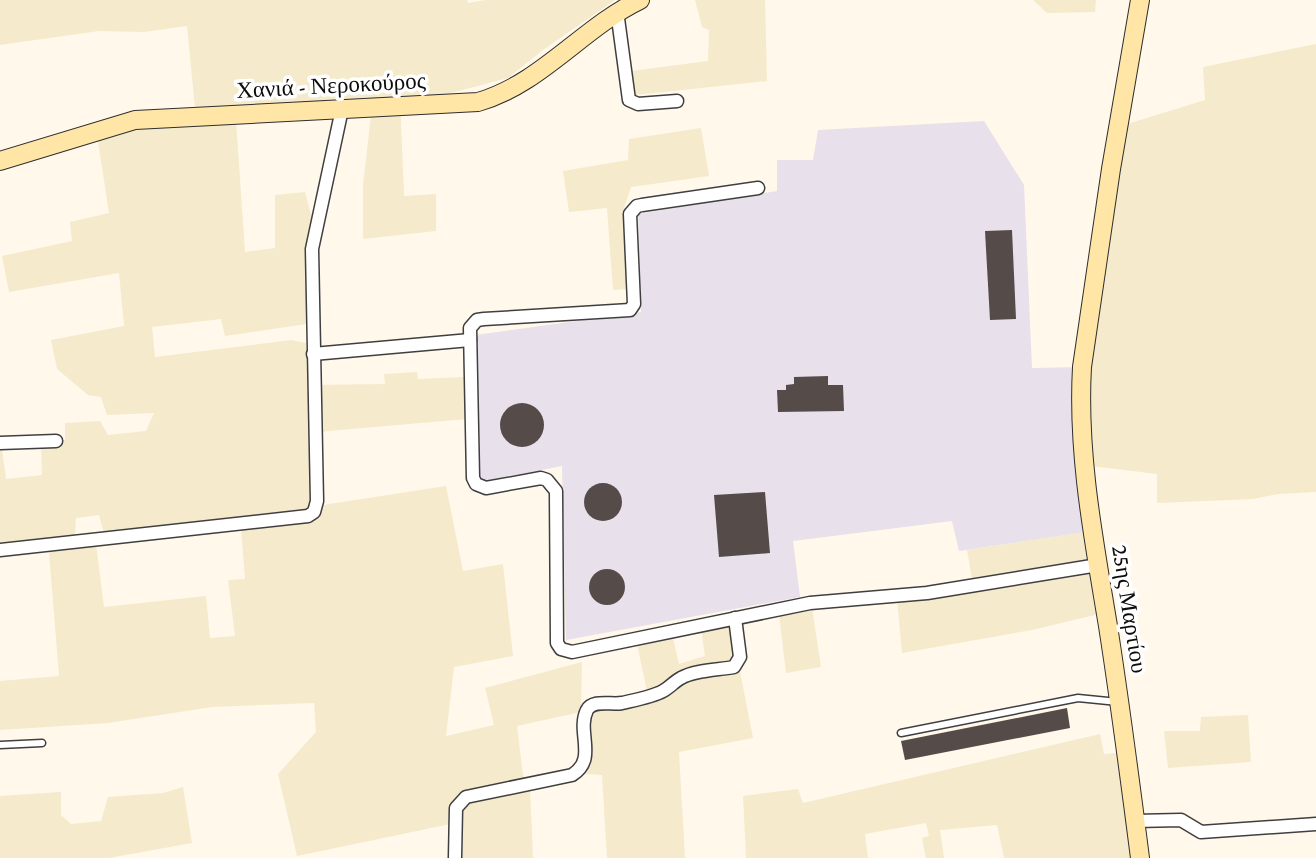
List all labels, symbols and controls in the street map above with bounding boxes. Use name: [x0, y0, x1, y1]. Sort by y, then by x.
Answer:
street label: Χανιά - Νεροκούρος: [236, 67, 426, 103]
street label: 25ης Μαρτίου: [1107, 543, 1153, 675]

